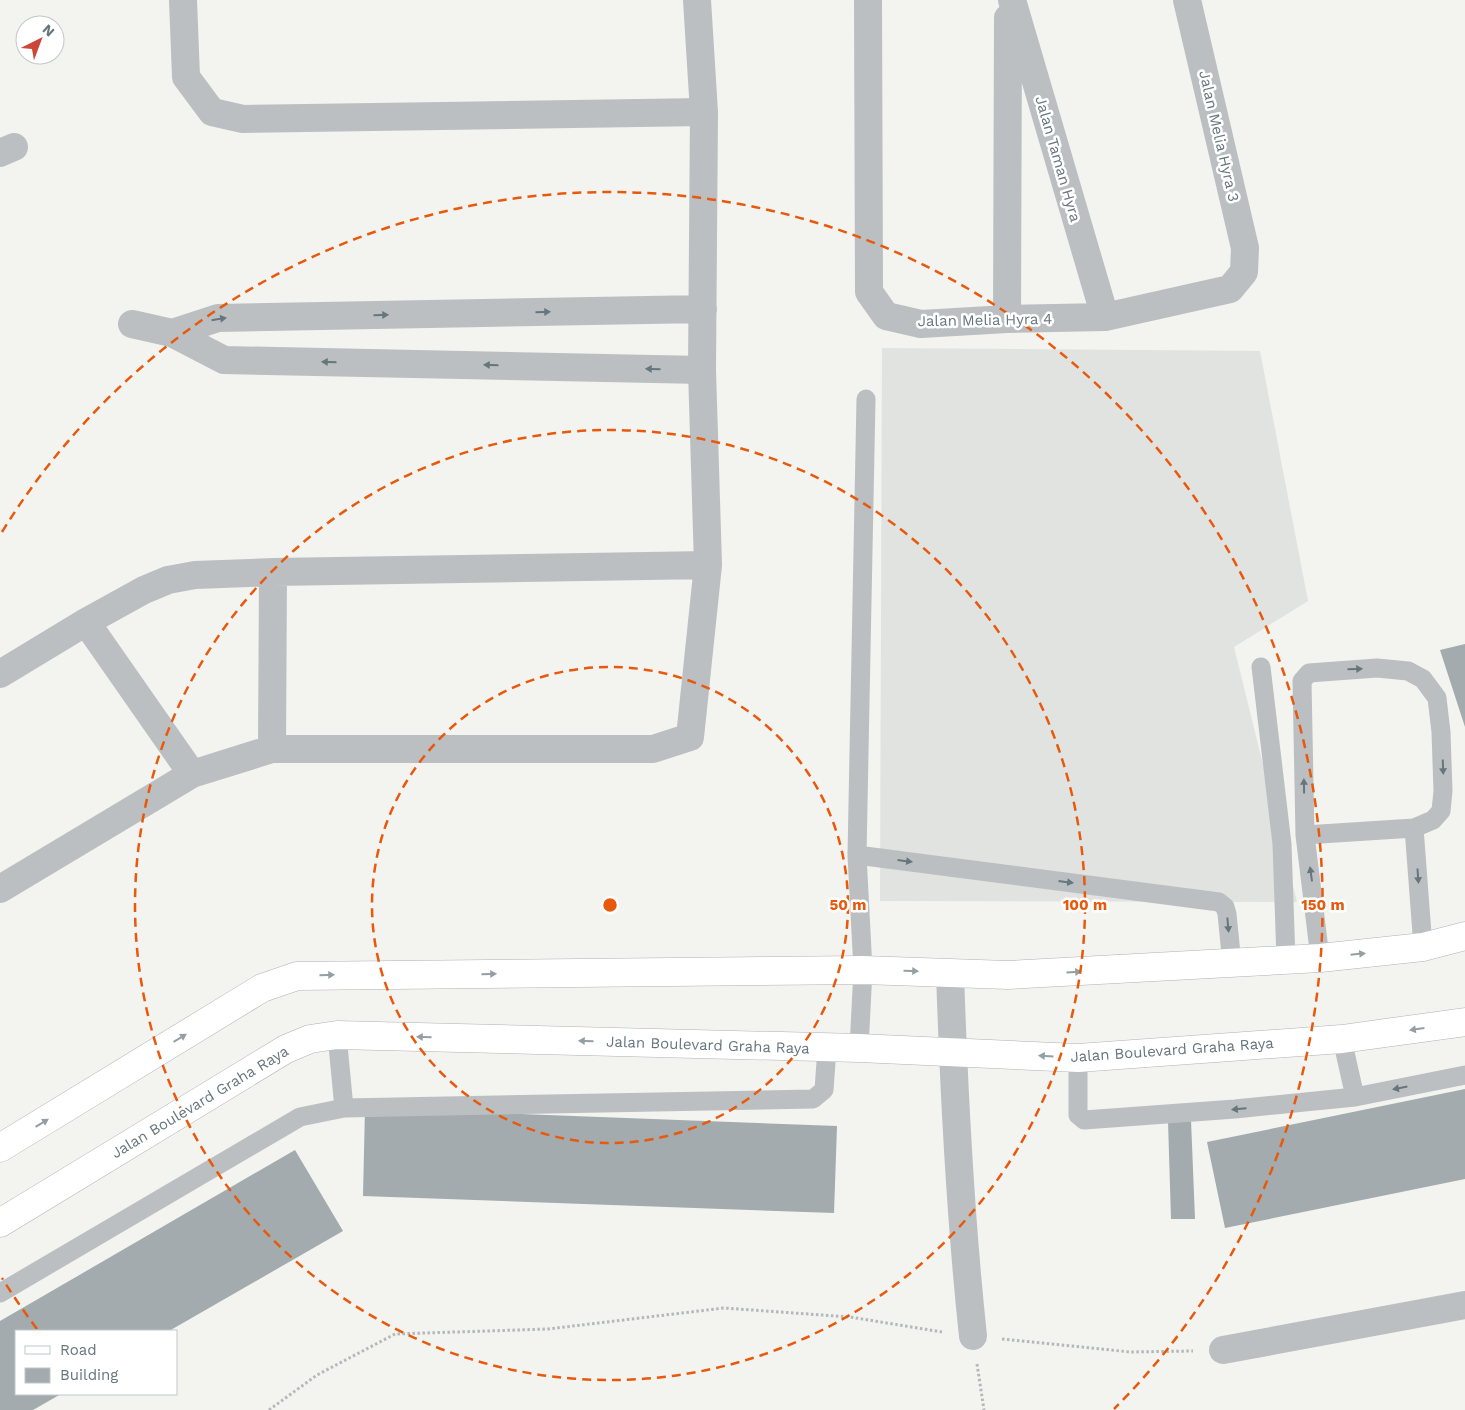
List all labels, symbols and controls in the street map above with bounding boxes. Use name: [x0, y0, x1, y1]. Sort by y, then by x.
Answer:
north arrow: [15, 15, 65, 65]
text: N: [39, 21, 58, 40]
street label: Jalan Melia Hyra 3: [1195, 69, 1243, 203]
street label: Jalan Taman Hyra: [1031, 94, 1085, 225]
one-way arrow: [536, 308, 552, 316]
street label: Jalan Melia Hyra 4: [918, 310, 1052, 330]
one-way arrow: [373, 311, 389, 319]
one-way arrow: [211, 315, 227, 323]
one-way arrow: [320, 358, 336, 366]
one-way arrow: [483, 361, 499, 369]
one-way arrow: [645, 364, 661, 372]
one-way arrow: [1348, 665, 1364, 673]
one-way arrow: [1439, 759, 1447, 775]
one-way arrow: [1300, 778, 1308, 794]
one-way arrow: [898, 857, 914, 865]
one-way arrow: [1307, 866, 1315, 882]
one-way arrow: [1414, 869, 1422, 885]
one-way arrow: [1059, 878, 1075, 886]
centre of rings: [601, 896, 619, 914]
text: 50 m: [830, 896, 866, 914]
text: 100 m: [1063, 896, 1107, 914]
text: 150 m: [1301, 896, 1345, 914]
one-way arrow: [1224, 918, 1232, 934]
one-way arrow: [1350, 950, 1366, 958]
one-way arrow: [904, 968, 920, 976]
one-way arrow: [1066, 968, 1082, 976]
one-way arrow: [481, 969, 497, 977]
one-way arrow: [319, 971, 335, 979]
one-way arrow: [1408, 1025, 1424, 1033]
street label: Jalan Boulevard Graha Raya: [606, 1032, 811, 1058]
one-way arrow: [174, 1033, 187, 1043]
one-way arrow: [415, 1033, 431, 1041]
street label: Jalan Boulevard Graha Raya: [1070, 1034, 1275, 1066]
one-way arrow: [578, 1037, 594, 1045]
street label: Jalan Boulevard Graha Raya: [108, 1042, 292, 1162]
one-way arrow: [1037, 1051, 1053, 1059]
one-way arrow: [1392, 1084, 1408, 1092]
one-way arrow: [1231, 1105, 1247, 1113]
one-way arrow: [35, 1118, 48, 1127]
legend: [15, 1330, 178, 1395]
text: Road: [60, 1341, 97, 1359]
text: Building: [60, 1366, 118, 1384]

